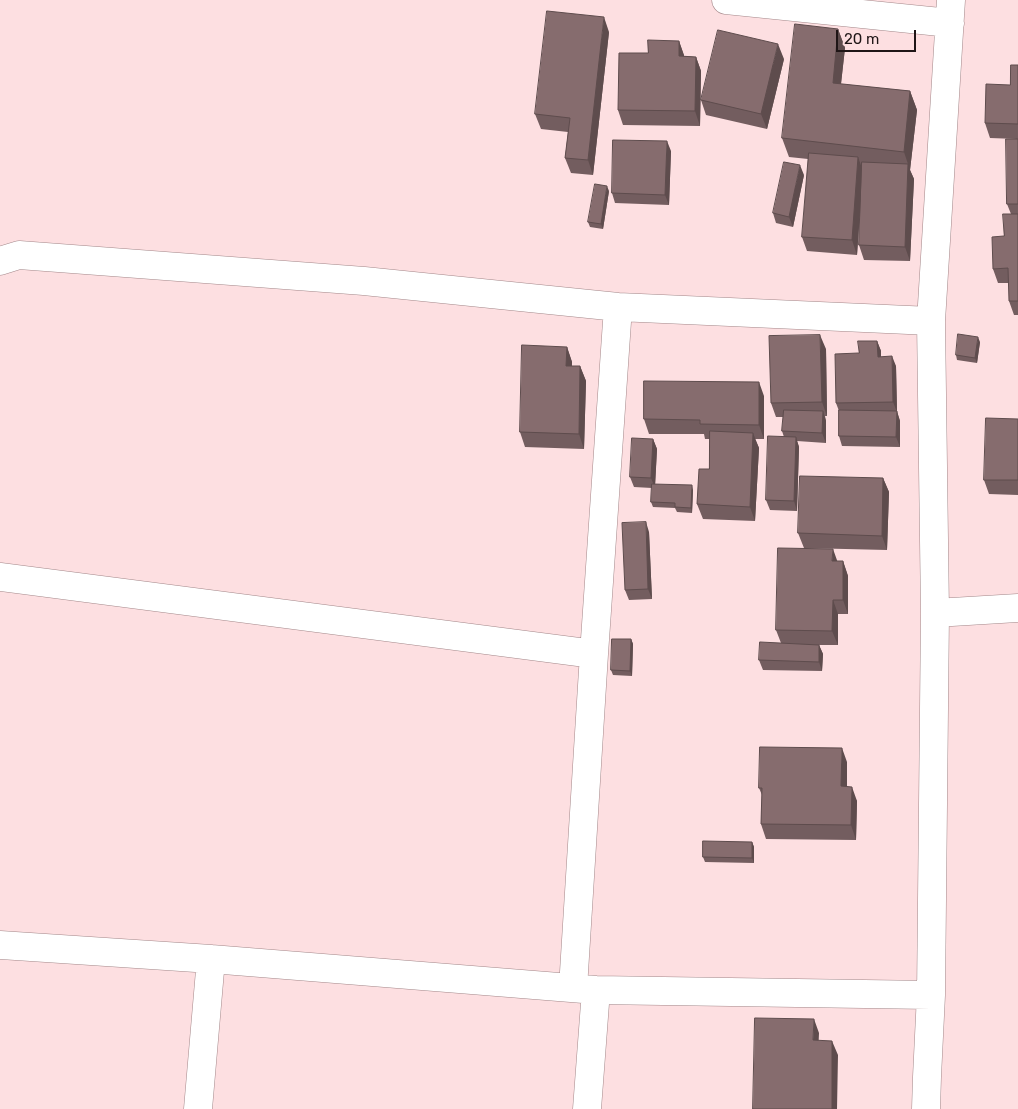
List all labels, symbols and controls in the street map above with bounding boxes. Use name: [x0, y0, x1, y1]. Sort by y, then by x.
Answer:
scale bar: [838, 20, 918, 52]
text: 20 m: [844, 30, 879, 48]

